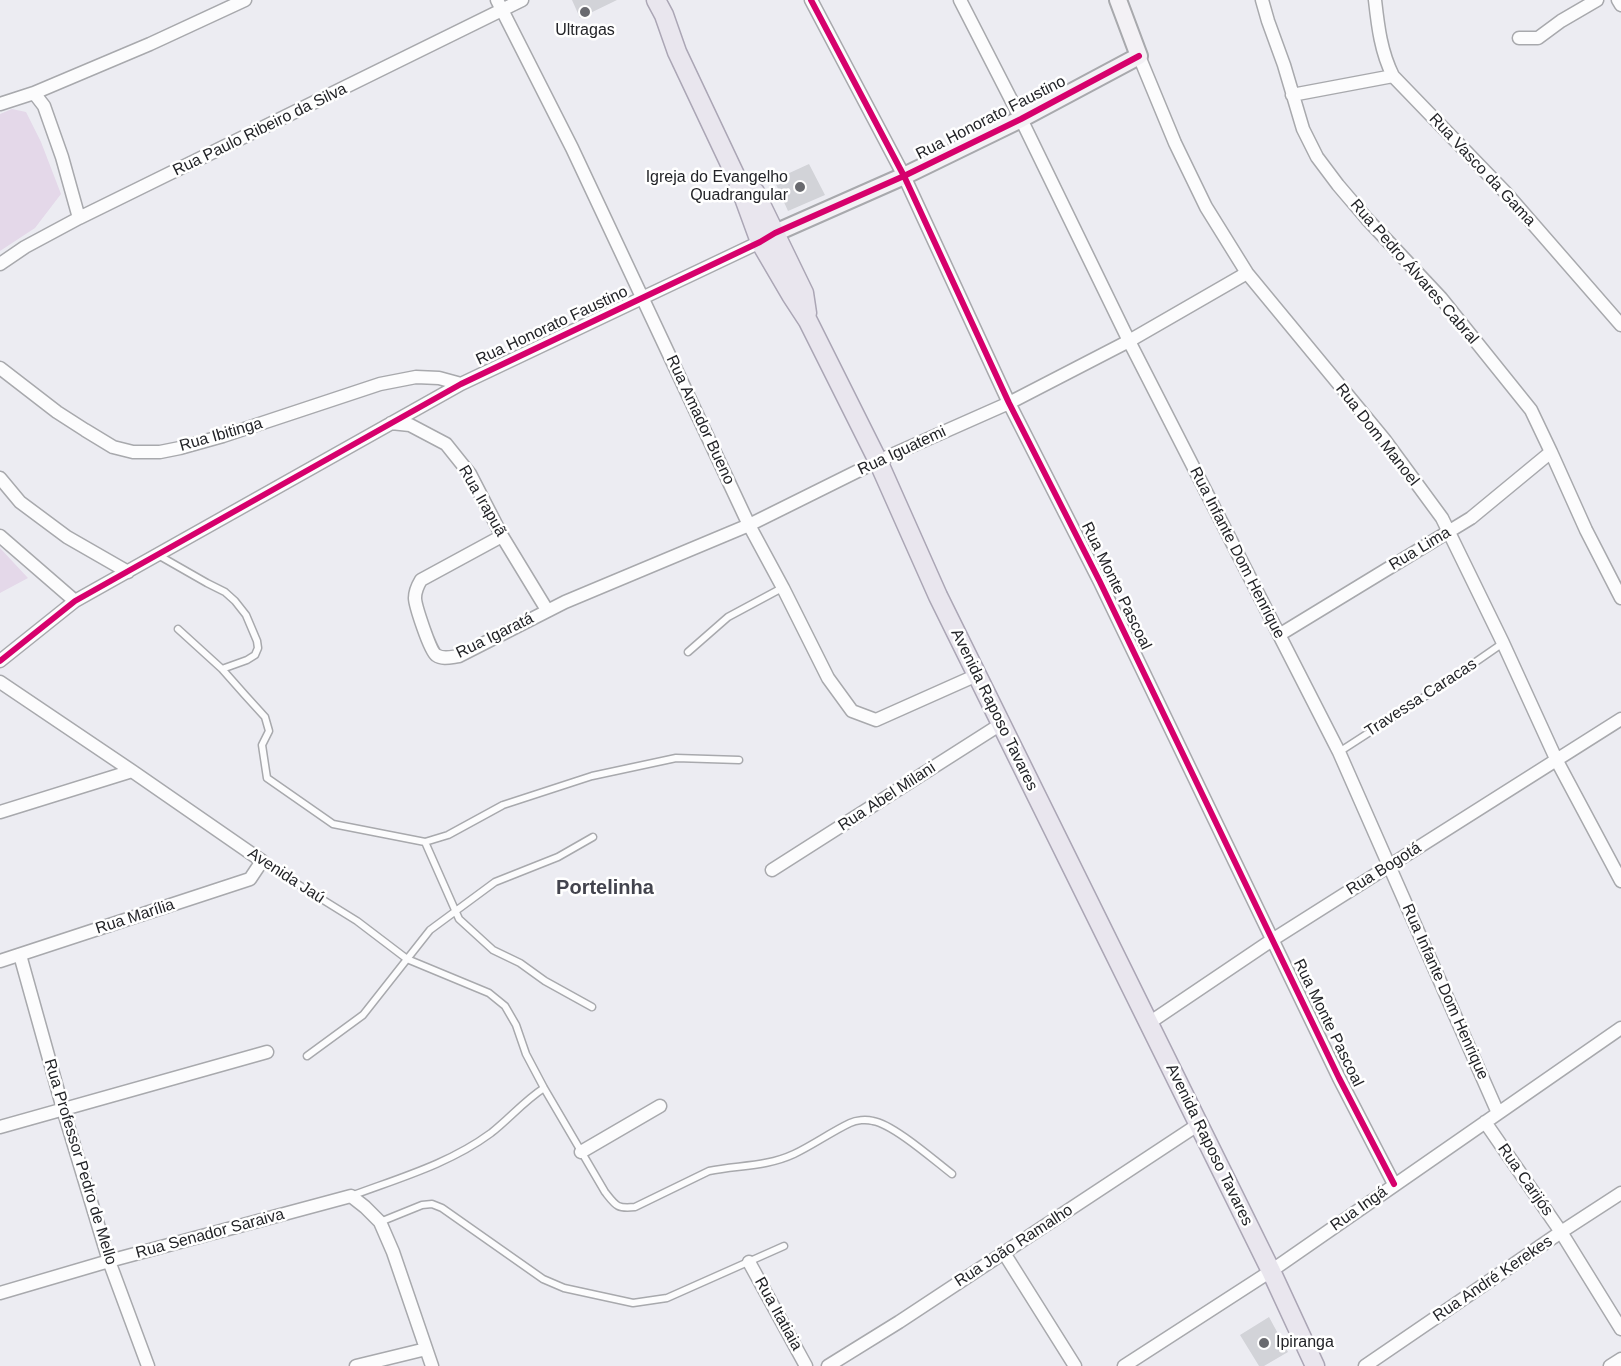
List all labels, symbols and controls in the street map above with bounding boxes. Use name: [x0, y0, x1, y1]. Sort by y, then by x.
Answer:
marker: Ultragas: [578, 5, 592, 19]
place label: Ultragas: [555, 21, 615, 41]
street label: Rua Honorato Faustino: [913, 72, 1069, 164]
street label: Rua Paulo Ribeiro da Silva: [170, 79, 350, 181]
street label: Rua Vasco da Gama: [1425, 110, 1539, 230]
place label: Igreja do Evangelho Quadrangular: [646, 168, 788, 206]
marker: Igreja do Evangelho Quadrangular: [793, 180, 807, 194]
street label: Rua Pedro Álvares Cabral: [1346, 196, 1482, 348]
street label: Rua Honorato Faustino: [473, 282, 631, 370]
street label: Rua Amador Bueno: [662, 352, 738, 488]
street label: Rua Dom Manoel: [1331, 380, 1423, 490]
street label: Rua Ibitinga: [177, 414, 265, 456]
street label: Rua Iguatemi: [855, 422, 949, 480]
street label: Rua Irapuã: [454, 462, 510, 540]
street label: Rua Infante Dom Henrique: [1185, 464, 1289, 642]
street label: Rua Monte Pascoal: [1077, 519, 1155, 653]
street label: Rua Lima: [1386, 523, 1454, 575]
street label: Rua Igaratá: [453, 609, 537, 663]
street label: Avenida Raposo Tavares: [946, 626, 1042, 794]
street label: Travessa Caracas: [1362, 655, 1480, 741]
street label: Rua Abel Milani: [835, 758, 939, 836]
street label: Rua Bogotá: [1343, 838, 1425, 900]
street label: Avenida Jaú: [244, 844, 328, 908]
district label: Portelinha: [556, 876, 654, 900]
street label: Rua Marília: [93, 895, 177, 939]
street label: Rua Infante Dom Henrique: [1398, 901, 1492, 1083]
street label: Rua Monte Pascoal: [1289, 956, 1367, 1090]
street label: Rua Professor Pedro de Mello: [39, 1057, 121, 1267]
street label: Avenida Raposo Tavares: [1161, 1061, 1257, 1229]
street label: Rua Carijós: [1493, 1140, 1557, 1220]
street label: Rua Ingá: [1327, 1183, 1391, 1235]
street label: Rua João Ramalho: [951, 1201, 1077, 1291]
street label: Rua Senador Saraiva: [134, 1205, 286, 1263]
street label: Rua André Kerekes: [1430, 1232, 1556, 1326]
street label: Rua Itatiaia: [750, 1274, 806, 1354]
place label: Ipiranga: [1276, 1333, 1334, 1353]
marker: Ipiranga: [1257, 1336, 1271, 1350]

